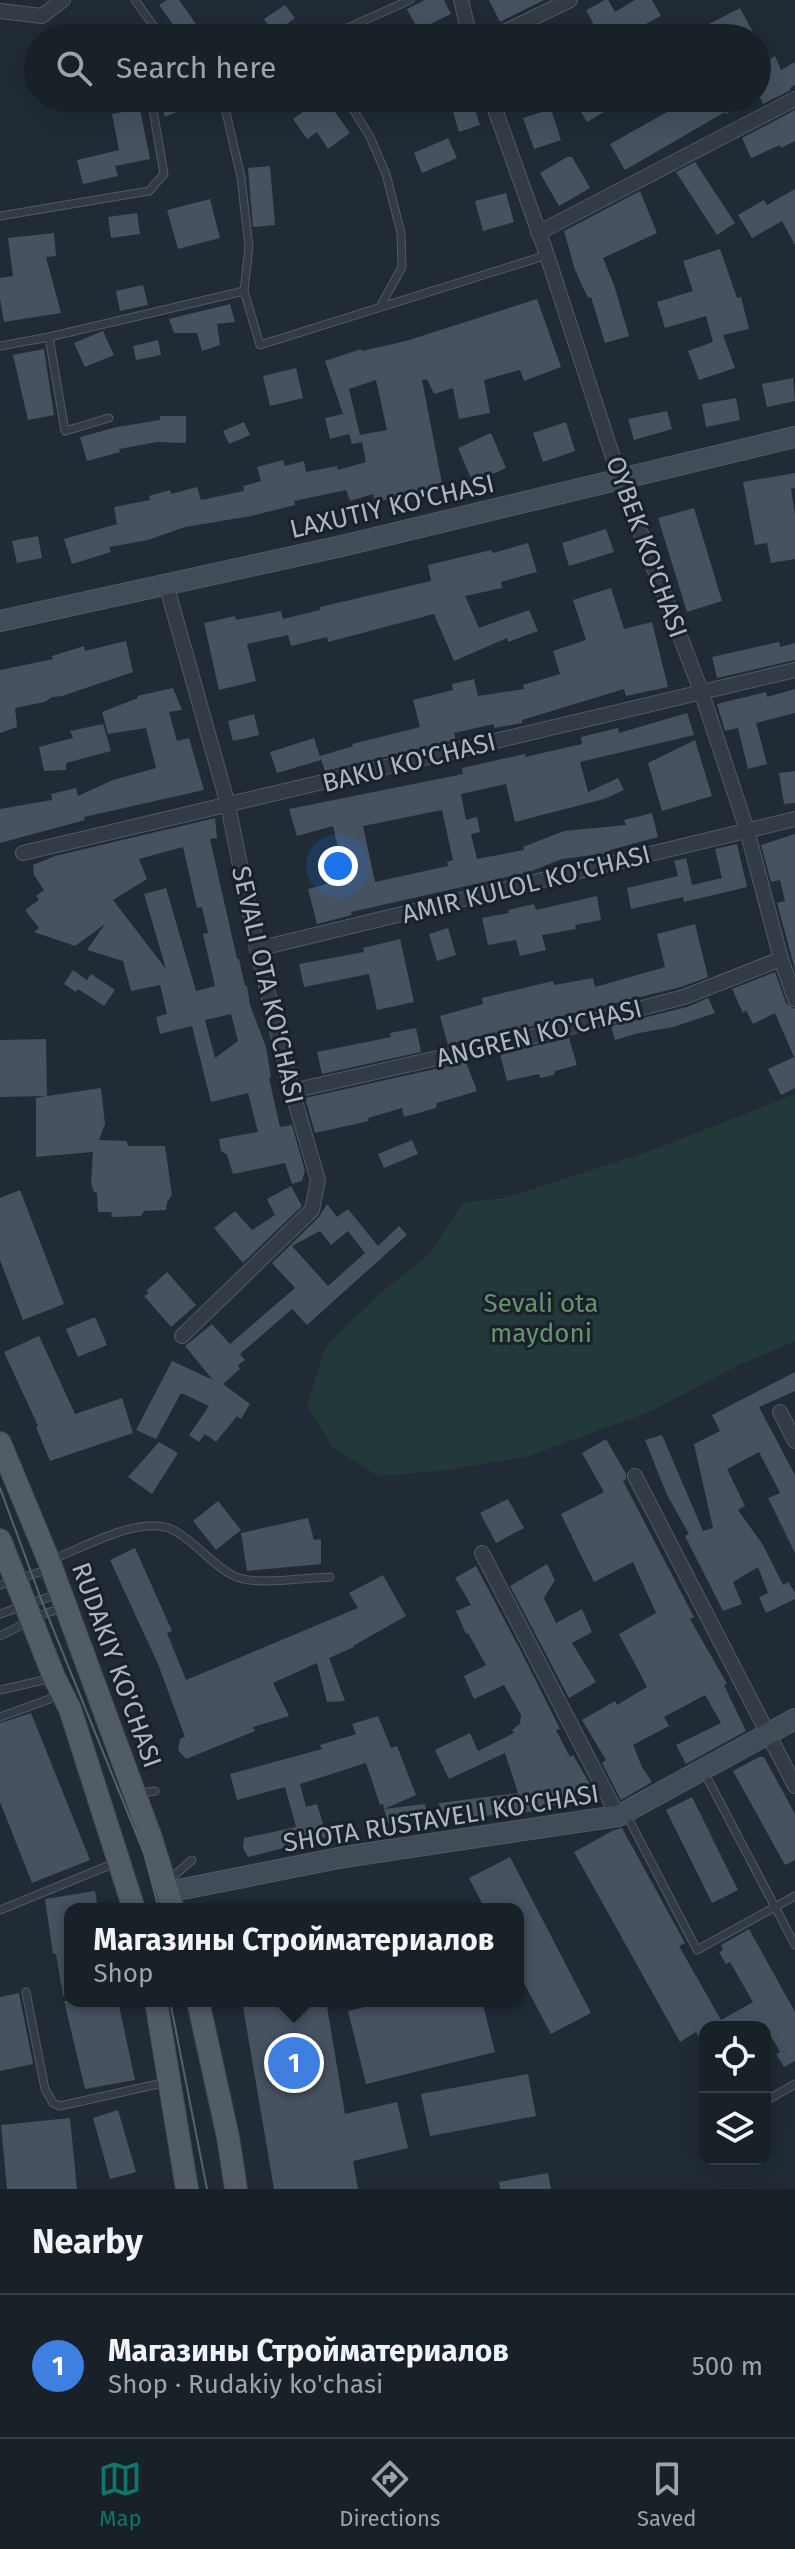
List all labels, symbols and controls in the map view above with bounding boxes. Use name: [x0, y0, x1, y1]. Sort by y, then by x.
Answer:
search box: [24, 24, 771, 112]
icon: search: [52, 46, 96, 90]
text: Search here: [116, 50, 276, 86]
street label: OYBEK KO'CHASI: [599, 452, 694, 642]
street label: LAXUTIY KO'CHASI: [287, 468, 497, 545]
street label: BAKU KO'CHASI: [319, 726, 499, 799]
street label: AMIR KULOL KO'CHASI: [399, 839, 654, 930]
your location: [318, 846, 358, 886]
street label: SEVALI OTA KO'CHASI: [225, 863, 310, 1107]
street label: ANGREN KO'CHASI: [433, 993, 645, 1074]
park label: Sevali ota maydoni: [484, 1288, 598, 1349]
street label: RUDAKIY KO'CHASI: [65, 1558, 168, 1772]
street label: SHOTA RUSTAVELI KO'CHASI: [281, 1778, 601, 1859]
popup: [64, 1903, 524, 2007]
text: Магазины Стройматериалов: [93, 1922, 495, 1958]
text: Shop: [93, 1958, 154, 1989]
map controls: [699, 2021, 771, 2165]
button: locate: [699, 2021, 771, 2093]
pin: 1: [268, 2033, 320, 2093]
button: layers: [699, 2093, 771, 2165]
text: Nearby: [32, 2221, 143, 2262]
text: Магазины Стройматериалов: [108, 2333, 509, 2369]
text: 1: [52, 2351, 64, 2382]
text: 500 m: [692, 2351, 763, 2382]
text: Shop · Rudakiy ko'chasi: [108, 2369, 383, 2400]
tab: Map: [98, 2457, 142, 2532]
tab: Directions: [339, 2457, 440, 2532]
tab: Saved: [637, 2457, 697, 2532]

